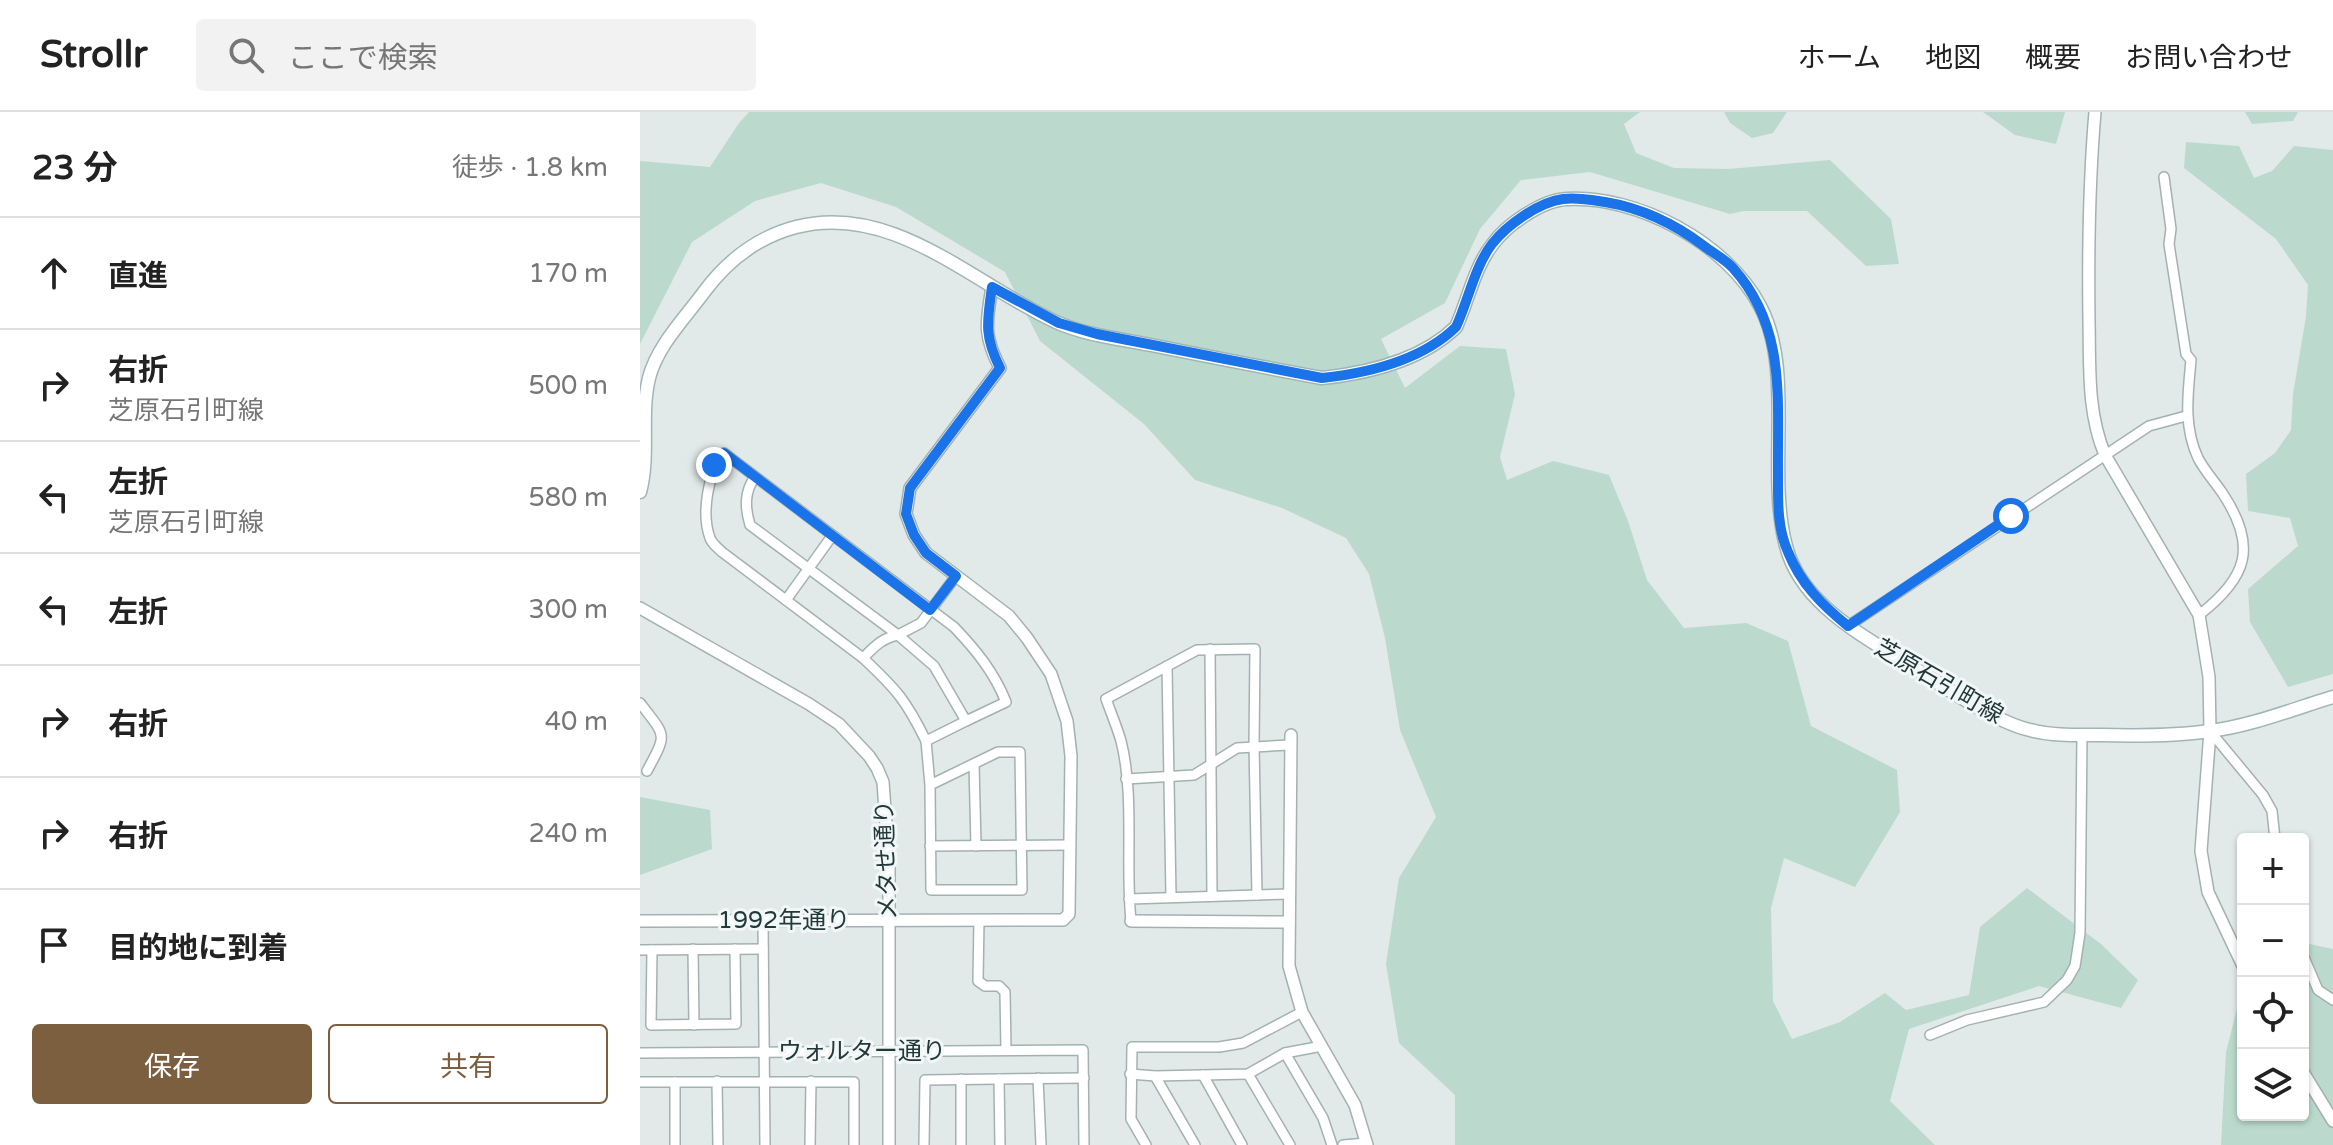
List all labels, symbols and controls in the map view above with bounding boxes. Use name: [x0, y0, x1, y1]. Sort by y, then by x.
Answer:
search box: [196, 19, 756, 91]
text: Strollr: [40, 32, 148, 78]
icon: search: [224, 33, 268, 77]
text: ここで検索: [288, 40, 438, 77]
text: ホーム: [1798, 41, 1881, 75]
text: 地図: [1925, 41, 1981, 75]
text: 概要: [2025, 41, 2081, 75]
text: お問い合わせ: [2125, 41, 2293, 75]
text: 23 分: [32, 148, 118, 189]
text: 徒歩 · 1.8 km: [452, 152, 608, 183]
icon: ahead: [32, 251, 76, 295]
text: 直進: [108, 258, 168, 295]
text: 170 m: [528, 258, 608, 289]
text: 右折: [108, 352, 168, 389]
icon: right: [32, 363, 76, 407]
text: 500 m: [528, 370, 608, 401]
text: 芝原石引町線: [108, 395, 264, 426]
route end: [696, 447, 732, 483]
text: 左折: [108, 464, 168, 501]
icon: left: [32, 475, 76, 519]
text: 580 m: [528, 482, 608, 513]
route start: [1993, 498, 2029, 534]
text: 芝原石引町線: [108, 507, 264, 538]
icon: left: [32, 587, 76, 631]
text: 左折: [108, 594, 168, 631]
text: 300 m: [528, 594, 608, 625]
street label: 芝原石引町線: [1869, 633, 2008, 730]
icon: right: [32, 699, 76, 743]
text: 右折: [108, 706, 168, 743]
text: 40 m: [545, 706, 608, 737]
street label: メタせ通り: [870, 800, 903, 920]
icon: right: [32, 811, 76, 855]
text: 右折: [108, 818, 168, 855]
text: 240 m: [528, 818, 608, 849]
map controls: [2237, 833, 2309, 1121]
button: +: [2237, 833, 2309, 905]
button: −: [2237, 905, 2309, 977]
street label: 1992年通り: [718, 906, 850, 935]
icon: arrive: [32, 923, 76, 967]
text: 目的地に到着: [108, 930, 288, 967]
button: locate: [2237, 977, 2309, 1049]
button: 保存: [32, 1024, 312, 1104]
button: 共有: [328, 1024, 608, 1104]
street label: ウォルター通り: [778, 1037, 946, 1066]
button: layers: [2237, 1049, 2309, 1121]

